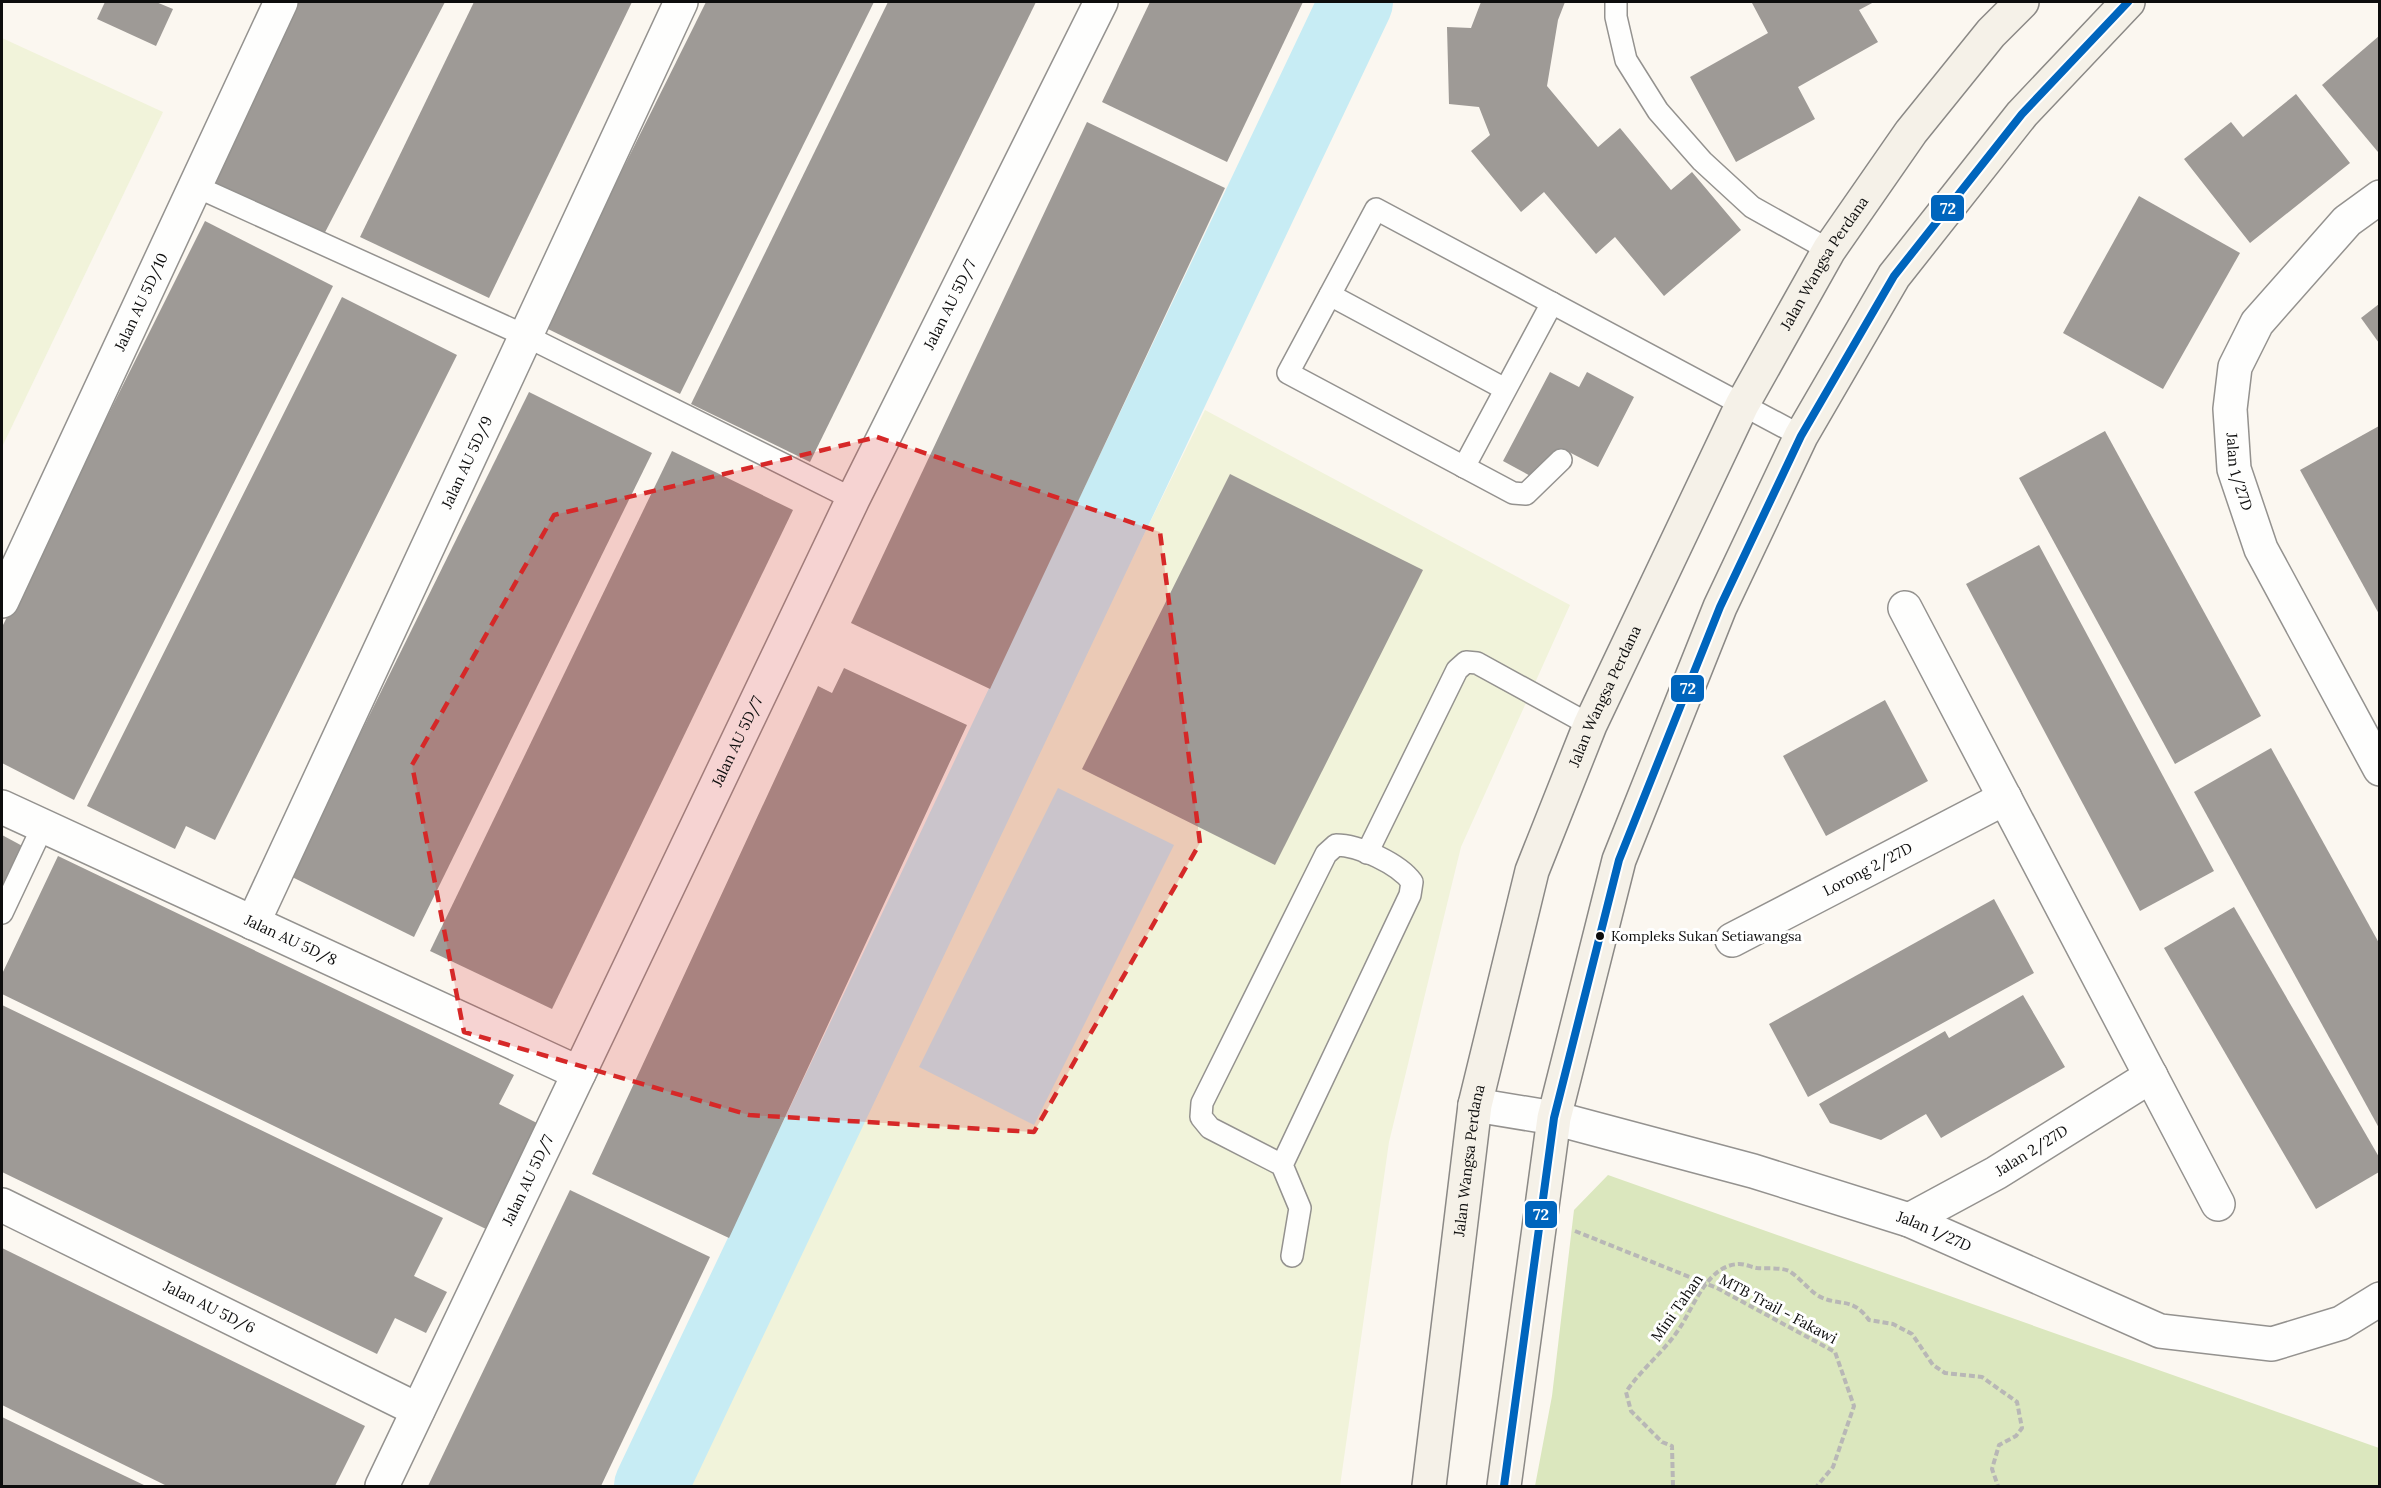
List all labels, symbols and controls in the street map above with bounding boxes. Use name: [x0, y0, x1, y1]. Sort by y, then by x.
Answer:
street label: Jalan Wangsa Perdana: [1776, 192, 1872, 334]
line badge: 72: [1930, 194, 1965, 222]
text: 72: [1940, 198, 1956, 218]
street label: Jalan AU 5D/10: [109, 250, 172, 355]
street label: Jalan AU 5D/7: [919, 256, 980, 353]
street label: Jalan AU 5D/9: [437, 413, 496, 512]
street label: Jalan 1/27D: [2223, 431, 2257, 513]
street label: Jalan Wangsa Perdana: [1564, 622, 1645, 770]
line badge: 72: [1670, 674, 1705, 703]
text: 72: [1680, 678, 1696, 698]
street label: Jalan AU 5D/7: [707, 693, 767, 790]
street label: Lorong 2/27D: [1820, 838, 1915, 900]
street label: Jalan AU 5D/8: [241, 910, 340, 969]
place label: Kompleks Sukan Setiawangsa: [1611, 927, 1802, 945]
marker: Kompleks Sukan Setiawangsa: [1594, 930, 1606, 942]
street label: Jalan Wangsa Perdana: [1449, 1082, 1489, 1239]
street label: Jalan 2/27D: [1991, 1120, 2071, 1181]
street label: Jalan AU 5D/7: [497, 1131, 557, 1229]
line badge: 72: [1524, 1200, 1558, 1229]
text: 72: [1533, 1204, 1549, 1224]
street label: Jalan 1/27D: [1894, 1206, 1975, 1255]
street label: MTB Trail - Fakawi: [1716, 1269, 1840, 1348]
street label: Mini Tahan: [1646, 1270, 1707, 1345]
street label: Jalan AU 5D/6: [160, 1276, 258, 1337]

